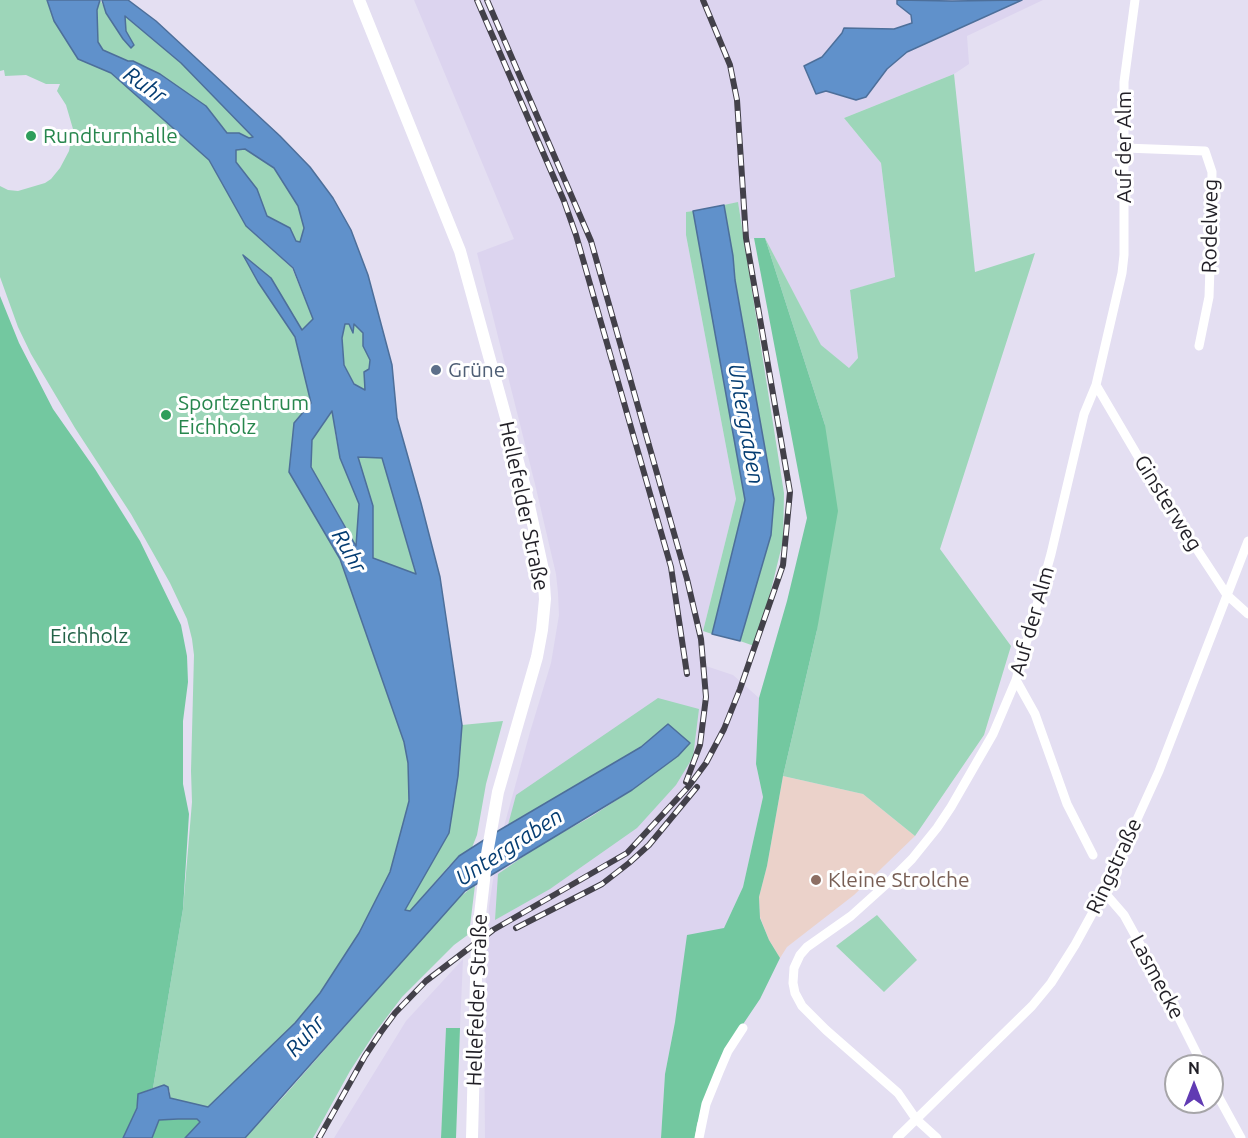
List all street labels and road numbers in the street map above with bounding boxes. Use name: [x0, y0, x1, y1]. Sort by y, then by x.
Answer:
street label: Auf der Alm: [1111, 91, 1137, 203]
street label: Rodelweg: [1197, 178, 1223, 274]
street label: Hellefelder Straße: [494, 419, 554, 593]
street label: Ginsterweg: [1129, 450, 1207, 556]
street label: Auf der Alm: [1004, 564, 1060, 678]
street label: Ringstraße: [1081, 814, 1147, 918]
street label: Hellefelder Straße: [461, 913, 493, 1087]
street label: Lasmecke: [1124, 930, 1190, 1024]

